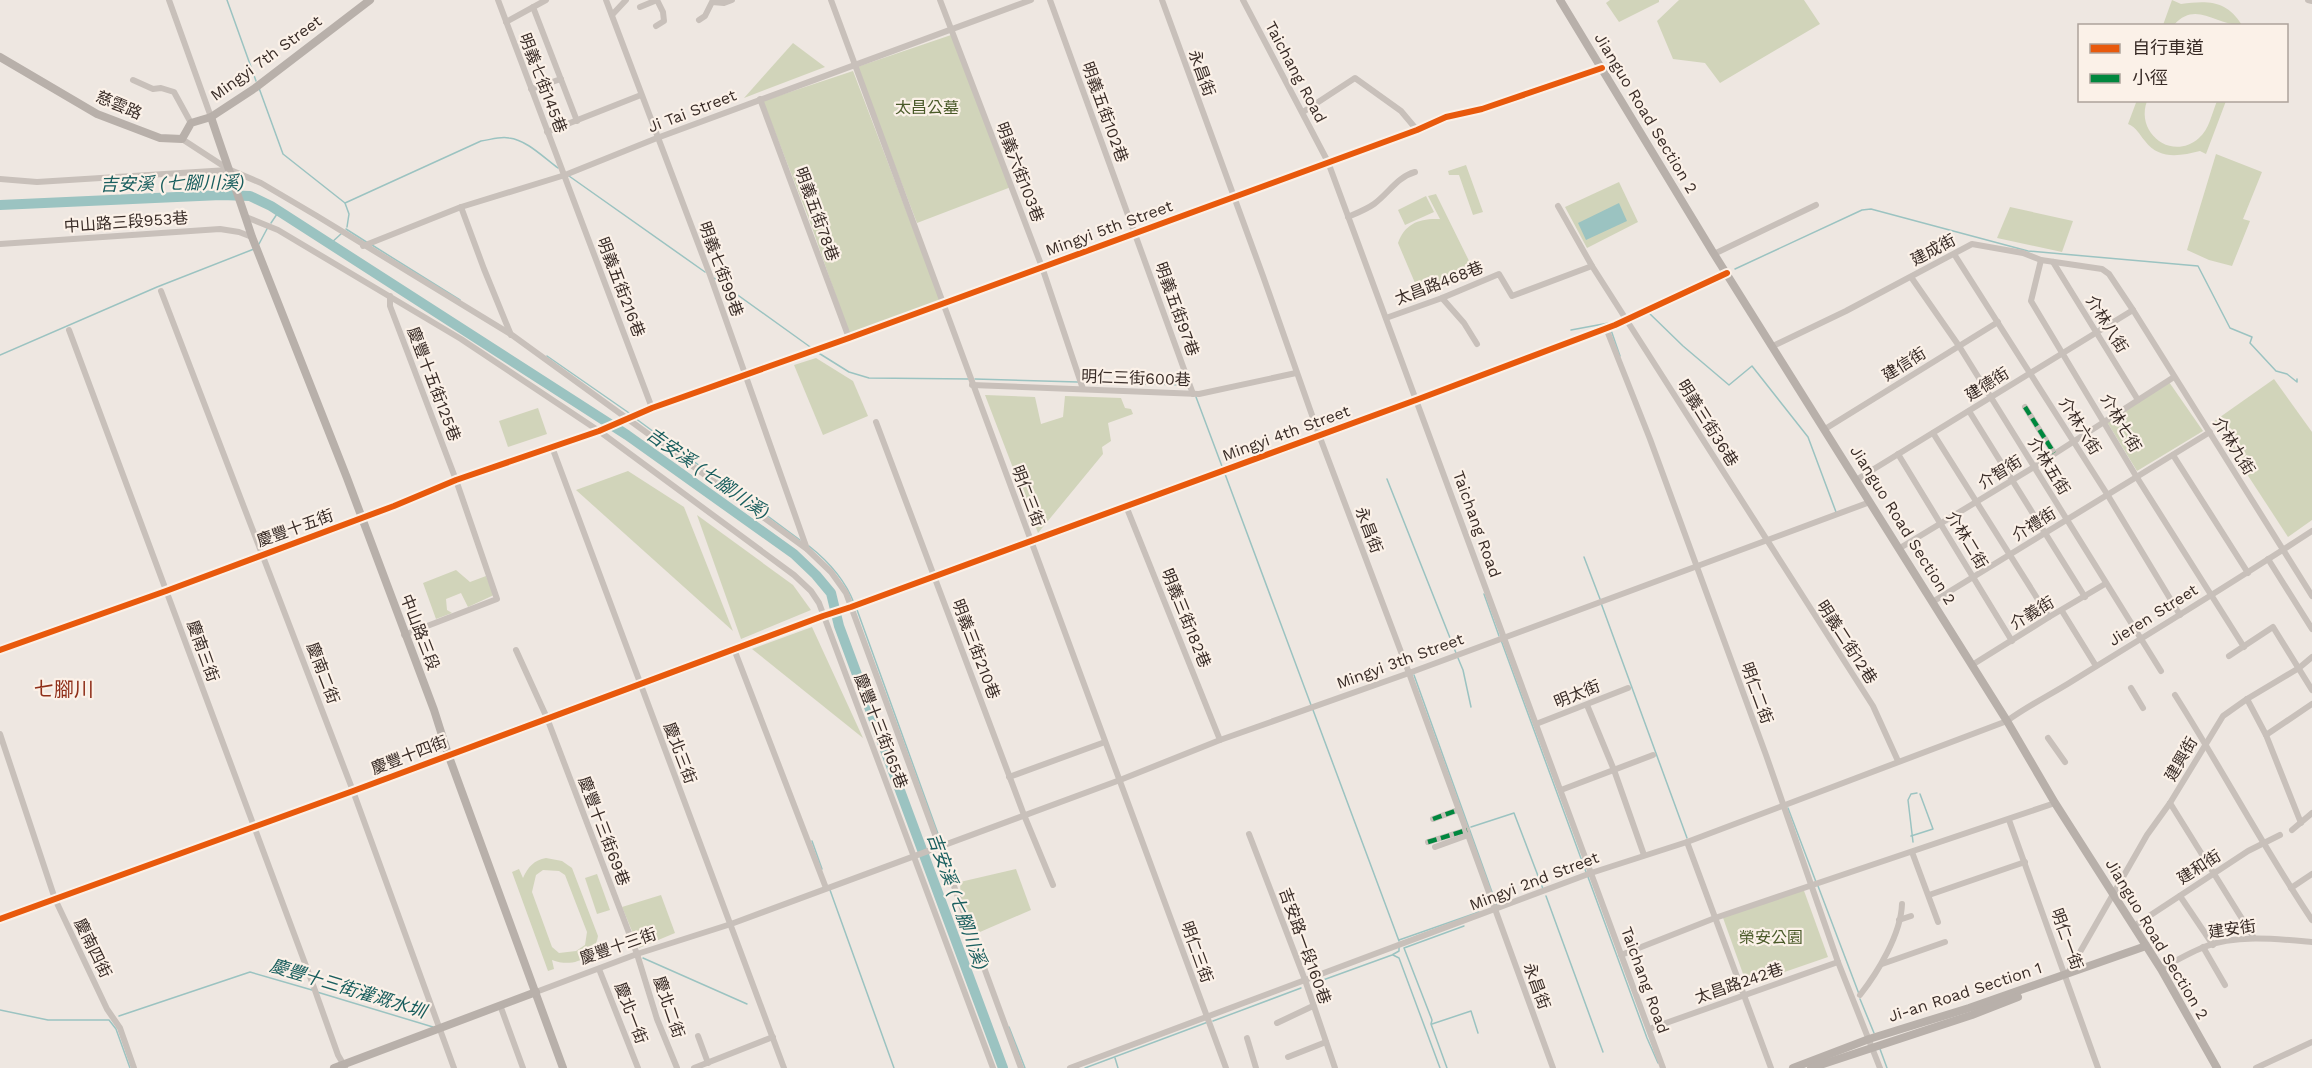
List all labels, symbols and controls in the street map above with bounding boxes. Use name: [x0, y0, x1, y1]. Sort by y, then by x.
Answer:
street label: Mingyi 7th Street: [207, 11, 326, 105]
street label: Taichang Road: [1261, 18, 1331, 126]
legend: [2078, 24, 2288, 102]
street label: Jianguo Road Section 2: [1591, 29, 1701, 197]
street label: 明義七街145巷: [515, 30, 571, 136]
text: 自行車道: [2132, 37, 2204, 58]
street label: 永昌街: [1185, 47, 1219, 99]
street label: 明義五街102巷: [1078, 59, 1132, 165]
text: 小徑: [2132, 67, 2168, 88]
street label: Ji Tai Street: [645, 85, 739, 137]
street label: 慈雲路: [93, 87, 145, 123]
park label: 太昌公墓: [895, 98, 959, 117]
street label: 明義六街103巷: [992, 119, 1048, 225]
street label: 明義五街78巷: [791, 164, 843, 264]
water label: 吉安溪 (七腳川溪): [100, 171, 244, 195]
street label: Mingyi 5th Street: [1043, 196, 1175, 260]
street label: 中山路三段953巷: [63, 208, 189, 236]
street label: 明義七街99巷: [695, 219, 747, 319]
street label: 建成街: [1907, 230, 1959, 270]
street label: 明義五街216巷: [593, 234, 649, 340]
street label: 太昌路468巷: [1392, 257, 1486, 309]
street label: 明義五街97巷: [1151, 259, 1203, 359]
street label: 介林八街: [2082, 292, 2132, 356]
street label: 慶豐十五街125巷: [403, 324, 465, 444]
street label: 建信街: [1879, 343, 1929, 385]
street label: 建德街: [1962, 363, 2012, 405]
street label: 明仁三街600巷: [1081, 367, 1191, 389]
street label: 明義三街36巷: [1674, 376, 1742, 470]
street label: 介林七街: [2097, 391, 2145, 455]
street label: 介林六街: [2055, 394, 2105, 458]
street label: Mingyi 4th Street: [1220, 401, 1353, 465]
street label: 介林九街: [2209, 414, 2259, 478]
water label: 吉安溪 (七腳川溪): [643, 423, 773, 523]
street label: 介林五街: [2024, 434, 2074, 498]
street label: Jianguo Road Section 2: [1846, 442, 1960, 608]
street label: 介智街: [1975, 451, 2025, 493]
street label: 明仁三街: [1008, 463, 1048, 529]
street label: Taichang Road: [1449, 468, 1505, 580]
street label: 介禮街: [2009, 503, 2059, 545]
street label: 永昌街: [1352, 504, 1386, 556]
street label: 慶豐十五街: [254, 505, 336, 551]
street label: 介林二街: [1942, 508, 1992, 572]
street label: 明義三街182巷: [1157, 566, 1215, 670]
street label: Jieren Street: [2105, 580, 2201, 650]
street label: 中山路三段: [397, 591, 443, 673]
street label: 介義街: [2007, 592, 2057, 634]
street label: 明義三街210巷: [948, 596, 1004, 702]
street label: 明義二街12巷: [1813, 597, 1881, 687]
street label: 慶南三街: [183, 618, 223, 684]
street label: Mingyi 3th Street: [1334, 629, 1466, 693]
street label: 慶南二街: [303, 640, 343, 706]
street label: 明仁二街: [1737, 660, 1777, 726]
street label: 慶豐十三街165巷: [850, 671, 912, 791]
street label: 明太街: [1551, 676, 1603, 712]
district label: 七腳川: [34, 677, 94, 701]
street label: 慶北三街: [660, 720, 700, 786]
street label: 慶豐十四街: [368, 732, 450, 778]
street label: 建興街: [2161, 733, 2201, 785]
street label: 慶豐十三街69巷: [574, 774, 634, 888]
water label: 吉安溪 (七腳川溪): [923, 830, 993, 972]
street label: 建和街: [2174, 846, 2224, 888]
street label: Mingyi 2nd Street: [1467, 847, 1602, 914]
street label: Jianguo Road Section 2: [2102, 855, 2212, 1023]
street label: 吉安路一段160巷: [1275, 885, 1335, 1007]
street label: 明仁一街: [2047, 906, 2087, 972]
street label: 慶南四街: [70, 915, 116, 981]
street label: 建安街: [2207, 916, 2257, 942]
street label: 明仁三街: [1177, 919, 1217, 985]
street label: 慶豐十三街: [577, 924, 659, 968]
street label: Taichang Road: [1617, 924, 1673, 1036]
park label: 榮安公園: [1739, 928, 1803, 947]
water label: 慶豐十三街灌溉水圳: [267, 954, 431, 1023]
street label: Ji-an Road Section 1: [1886, 958, 2044, 1026]
street label: 太昌路242巷: [1692, 959, 1786, 1007]
street label: 永昌街: [1520, 960, 1554, 1012]
street label: 慶北二街: [650, 974, 688, 1040]
street label: 慶北一街: [611, 980, 651, 1046]

